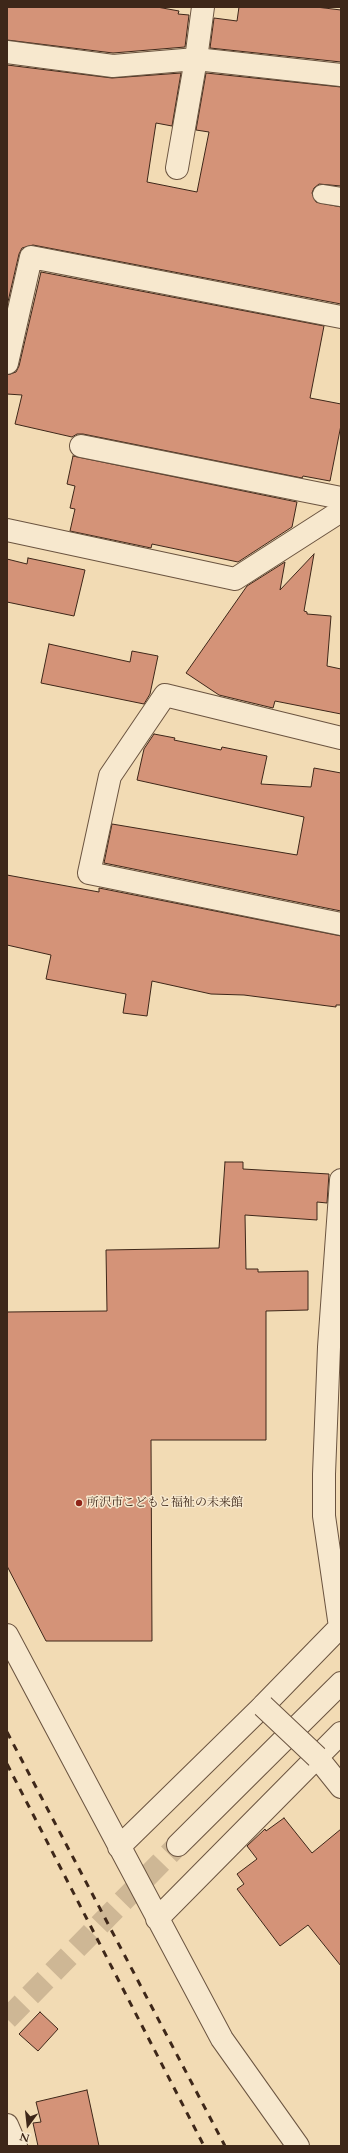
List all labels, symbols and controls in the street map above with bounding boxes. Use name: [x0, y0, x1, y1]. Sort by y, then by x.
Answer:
place label: 所沢市こどもと福祉の未来館: [87, 1496, 243, 1510]
marker: 所沢市こどもと福祉の未来館: [74, 1498, 84, 1508]
north arrow: [8, 2105, 48, 2145]
text: N: [18, 2129, 31, 2146]

